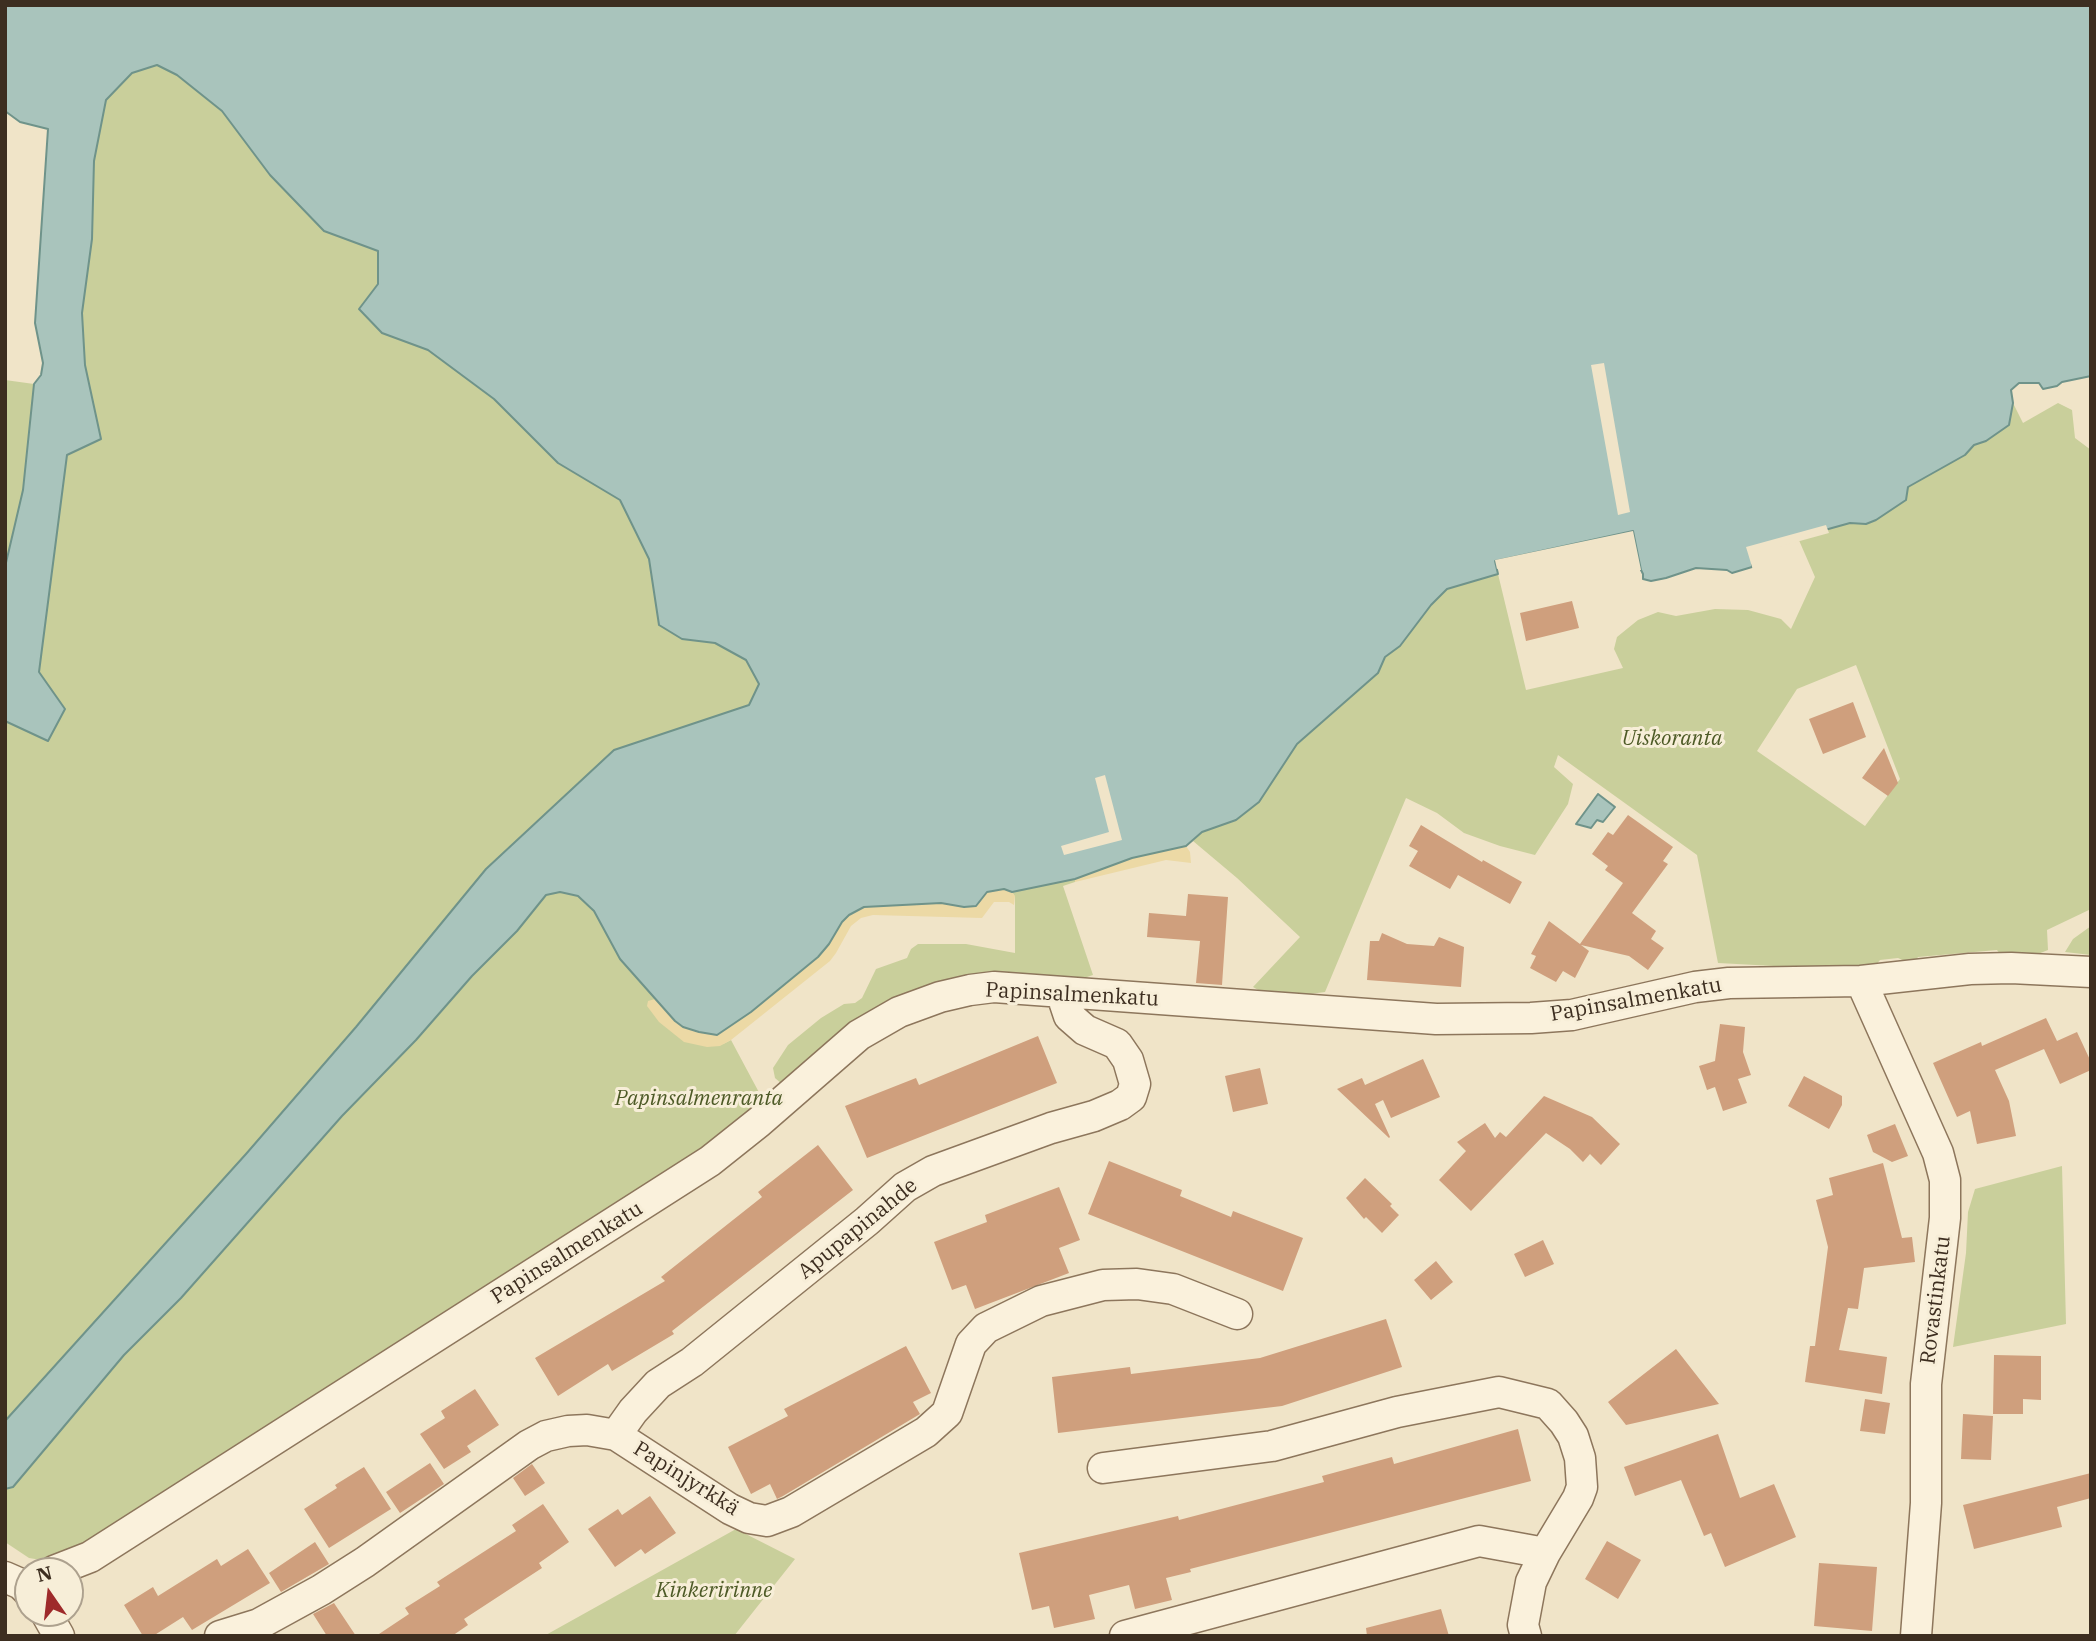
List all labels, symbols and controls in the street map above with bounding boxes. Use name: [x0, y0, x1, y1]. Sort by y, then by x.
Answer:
park label: Uiskoranta: [1622, 726, 1722, 752]
street label: Papinsalmenkatu: [1548, 972, 1724, 1028]
street label: Papinsalmenkatu: [985, 978, 1159, 1012]
park label: Papinsalmenranta: [615, 1086, 783, 1112]
street label: Apupapinahde: [793, 1173, 923, 1285]
street label: Papinsalmenkatu: [487, 1196, 647, 1310]
street label: Rovastinkatu: [1916, 1234, 1956, 1366]
street label: Papinjyrkkä: [628, 1437, 744, 1521]
north arrow: [14, 1557, 84, 1627]
text: N: [34, 1560, 55, 1587]
park label: Kinkeririnne: [656, 1578, 772, 1604]

